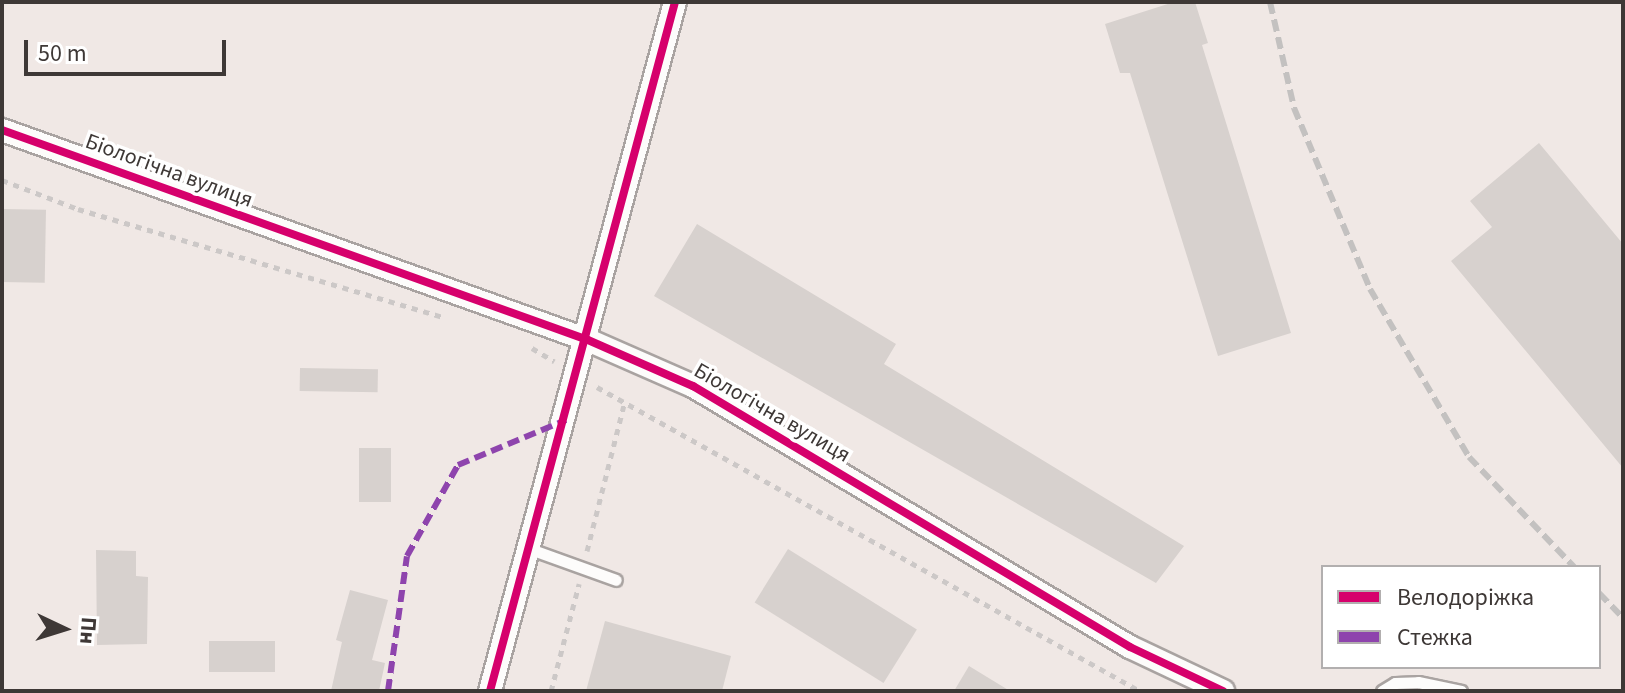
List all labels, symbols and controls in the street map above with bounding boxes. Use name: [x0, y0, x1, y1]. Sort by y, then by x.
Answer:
scale bar: [28, 24, 230, 74]
text: 50 m: [38, 36, 87, 71]
street label: Біологічна вулиця: [82, 128, 256, 214]
street label: Біологічна вулиця: [689, 358, 855, 468]
legend: [1321, 565, 1601, 669]
text: Велодоріжка: [1397, 580, 1534, 615]
north arrow: [24, 589, 104, 669]
text: Пн: [71, 616, 105, 645]
text: Стежка: [1397, 620, 1473, 655]

